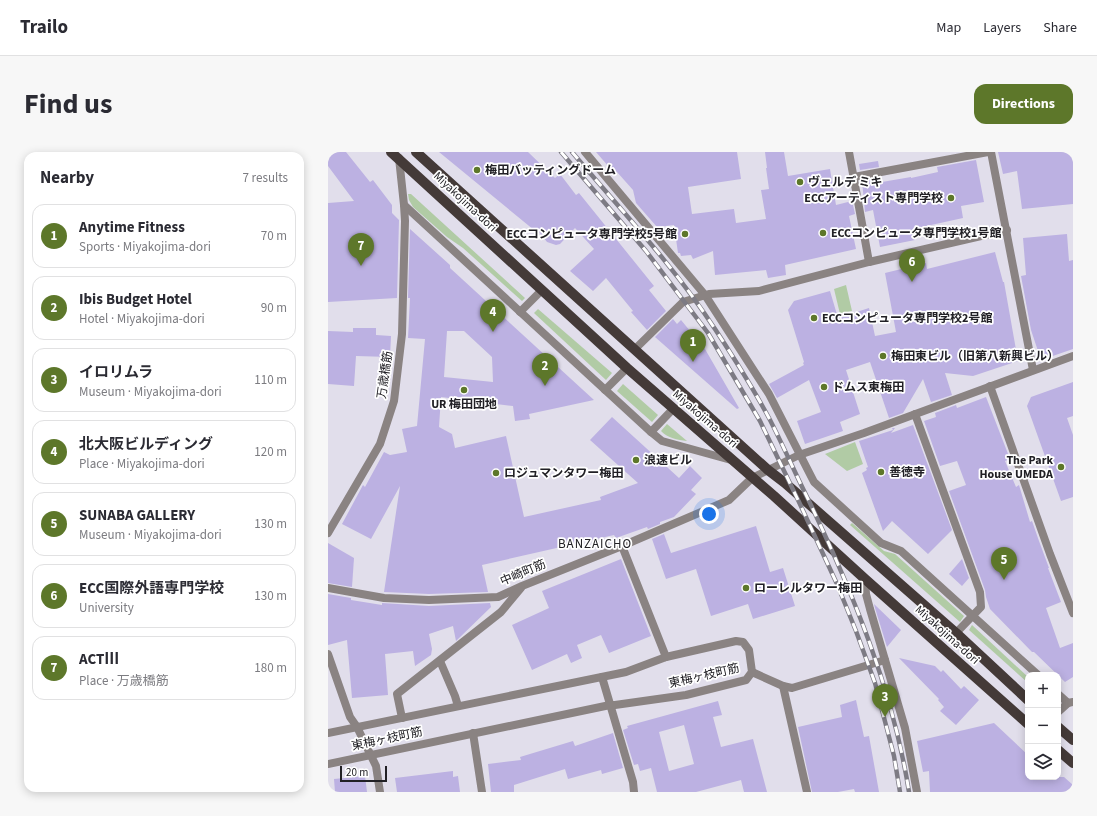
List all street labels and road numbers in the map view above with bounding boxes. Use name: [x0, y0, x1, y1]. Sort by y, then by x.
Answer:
street label: Miyakojima-dori: [429, 168, 501, 236]
street label: 万歳橋筋: [373, 350, 397, 400]
street label: Miyakojima-dori: [669, 386, 741, 452]
street label: 中崎町筋: [498, 556, 548, 590]
street label: Miyakojima-dori: [911, 601, 983, 669]
street label: 東梅ヶ枝町筋: [667, 660, 741, 692]
street label: 東梅ヶ枝町筋: [350, 723, 424, 755]

